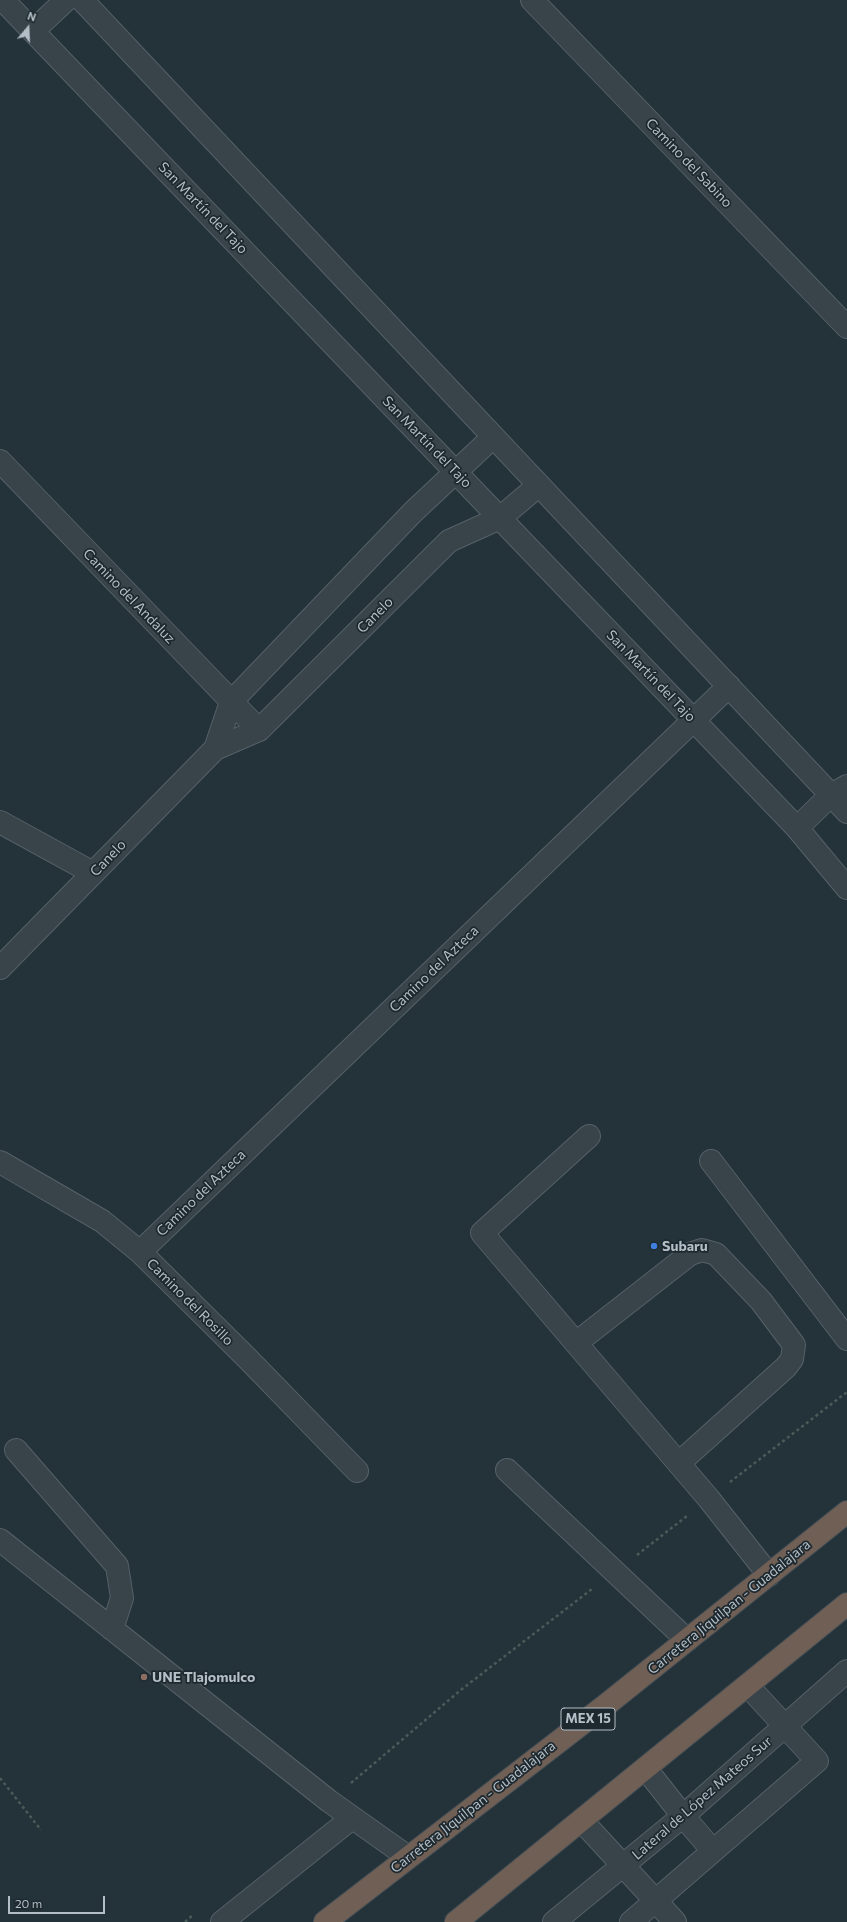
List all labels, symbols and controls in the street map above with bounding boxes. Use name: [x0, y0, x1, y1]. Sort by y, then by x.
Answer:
north arrow: [8, 8, 48, 48]
text: N: [26, 9, 38, 24]
street label: Camino del Sabino: [642, 115, 736, 211]
street label: San Martín del Tajo: [155, 159, 251, 257]
street label: San Martín del Tajo: [379, 393, 475, 491]
street label: Camino del Andaluz: [80, 545, 178, 647]
street label: Canelo: [353, 593, 397, 637]
street label: San Martín del Tajo: [603, 627, 699, 725]
street label: Canelo: [87, 836, 129, 880]
street label: Camino del Azteca: [386, 922, 482, 1016]
street label: Camino del Azteca: [153, 1146, 249, 1240]
place label: Subaru: [662, 1238, 708, 1254]
marker: Subaru: [649, 1241, 659, 1251]
street label: Camino del Rosillo: [143, 1255, 237, 1349]
street label: Carretera Jiquilpan - Guadalajara: [644, 1536, 814, 1678]
place label: UNE Tlajomulco: [152, 1669, 255, 1685]
marker: UNE Tlajomulco: [139, 1672, 149, 1682]
road number: MEX 15: [561, 1708, 615, 1730]
street label: Lateral de López Mateos Sur: [629, 1733, 775, 1863]
street label: Carretera Jiquilpan - Guadalajara: [387, 1737, 559, 1877]
scale bar: [10, 1888, 107, 1914]
text: 20 m: [15, 1896, 42, 1910]

